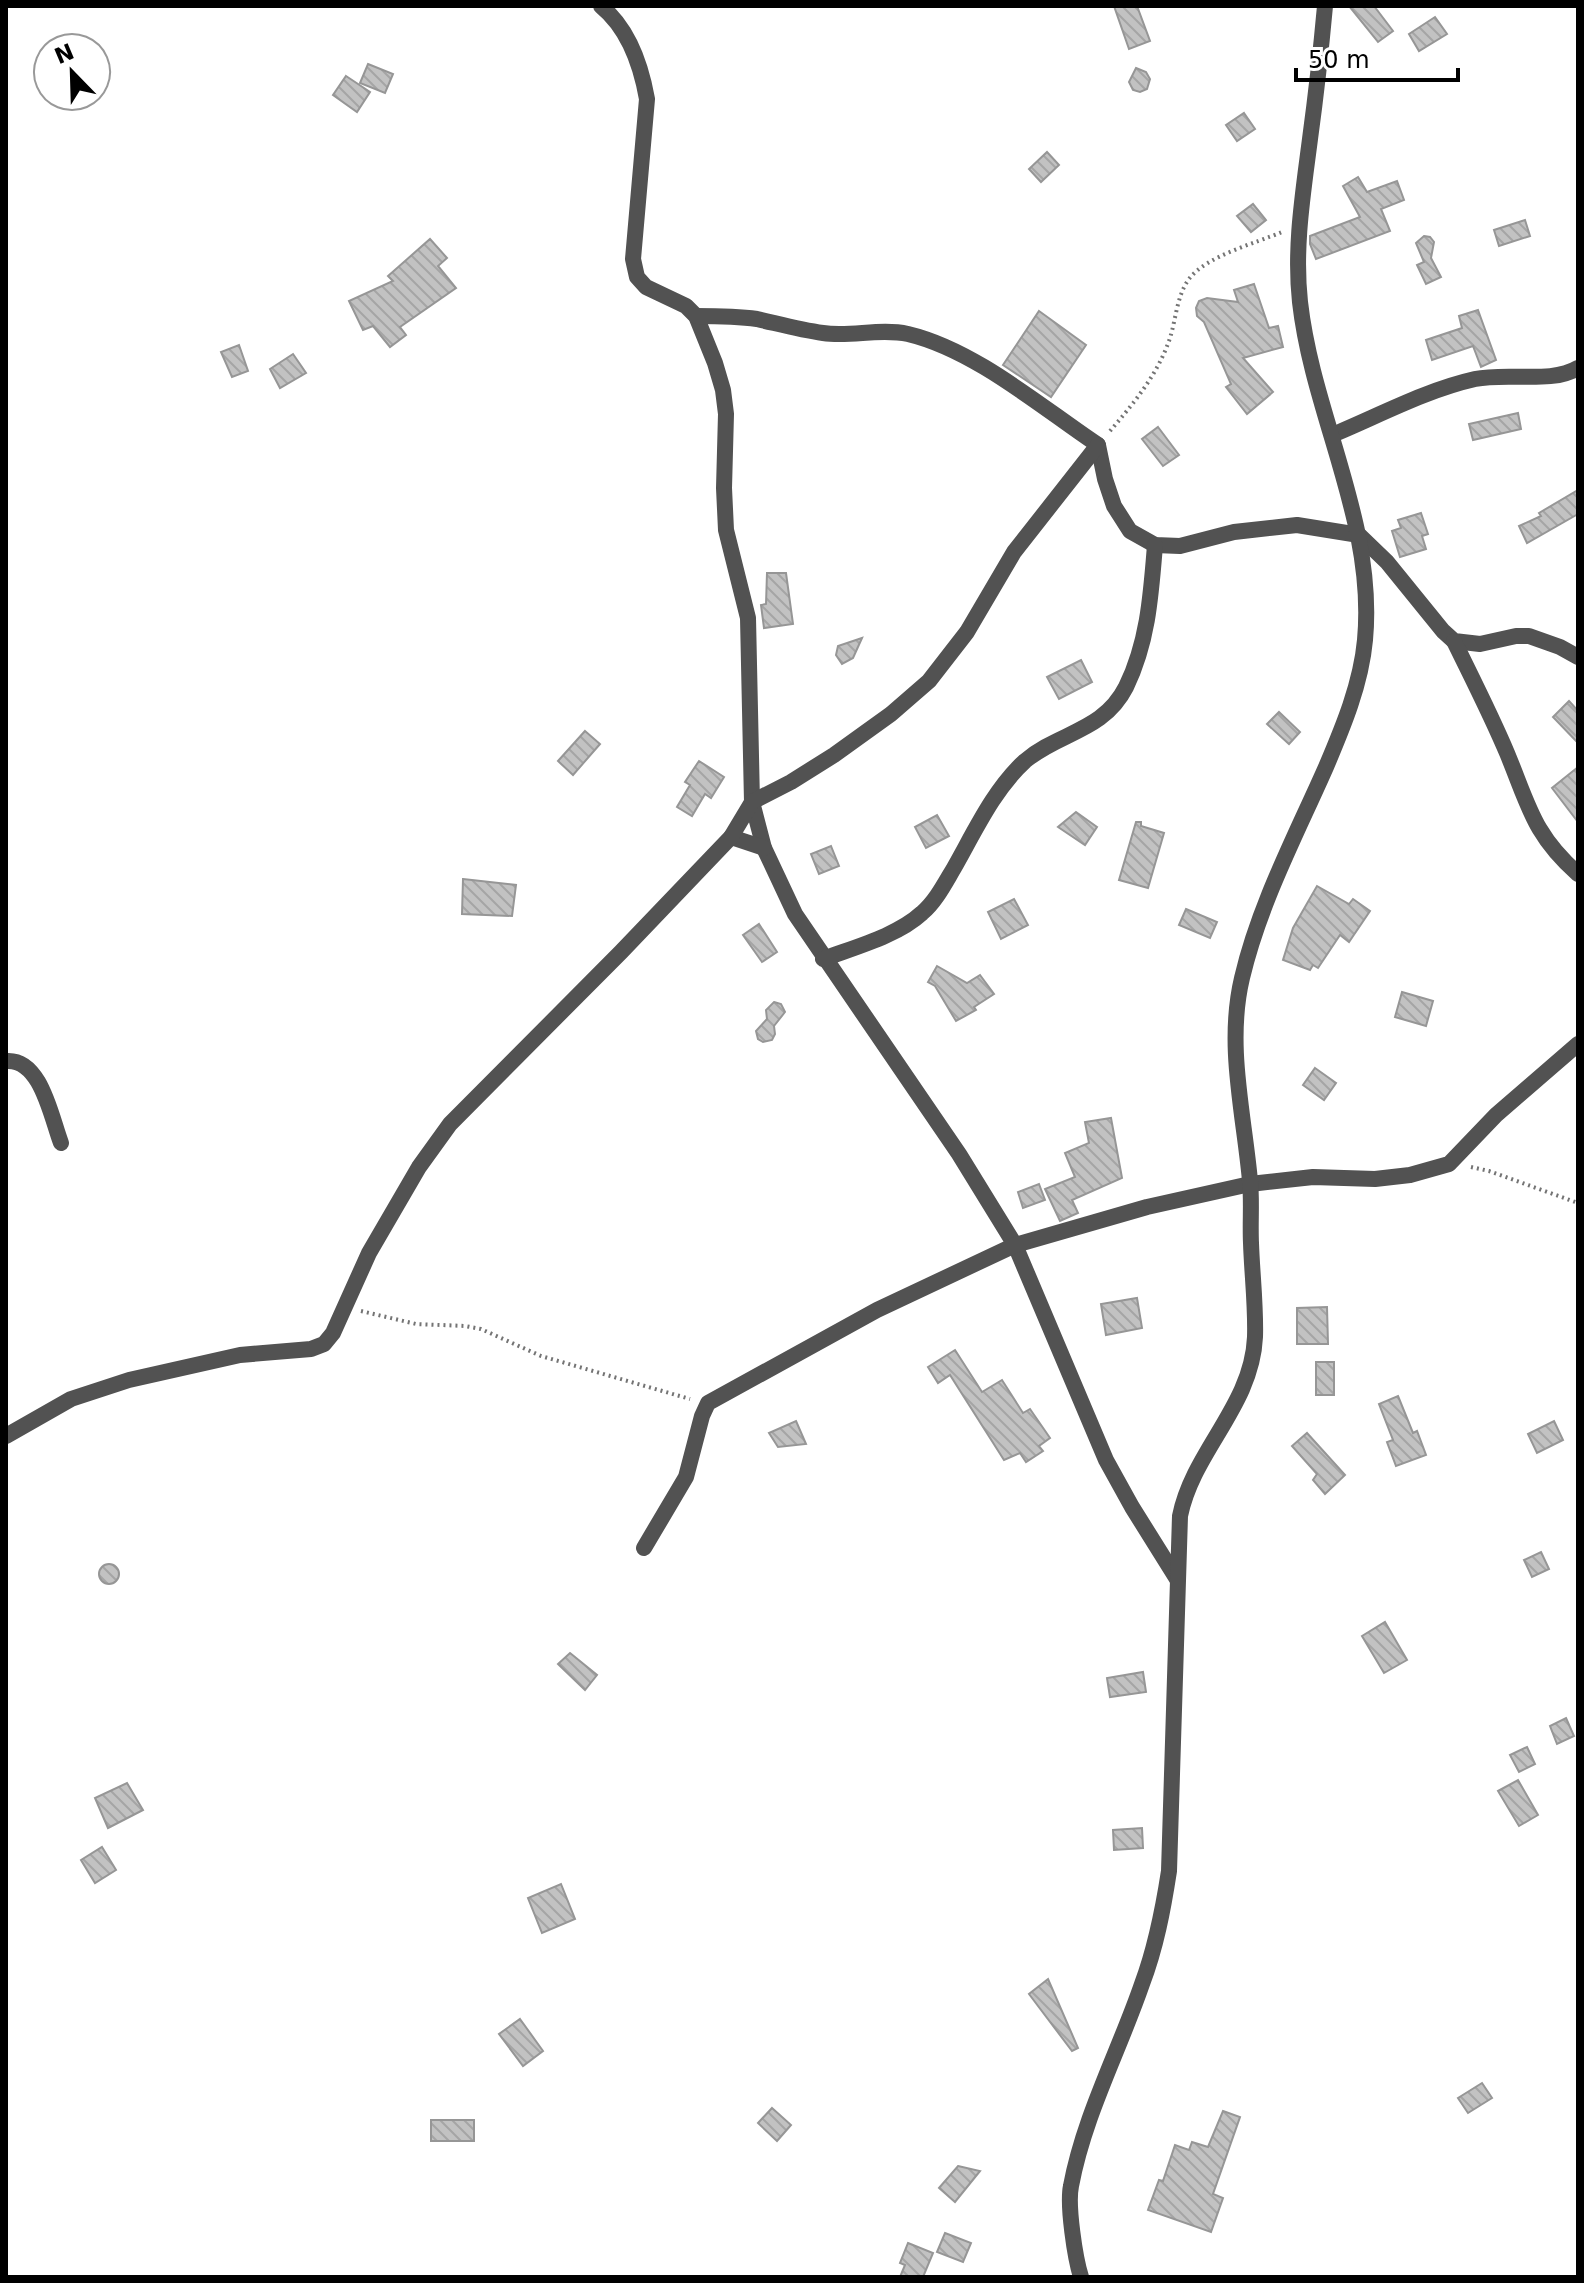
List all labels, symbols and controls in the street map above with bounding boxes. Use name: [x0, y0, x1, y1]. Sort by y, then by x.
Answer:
north arrow: [32, 32, 112, 112]
scale bar: [1296, 32, 1458, 82]
text: N: [51, 39, 78, 69]
text: 50 m: [1308, 46, 1370, 74]

